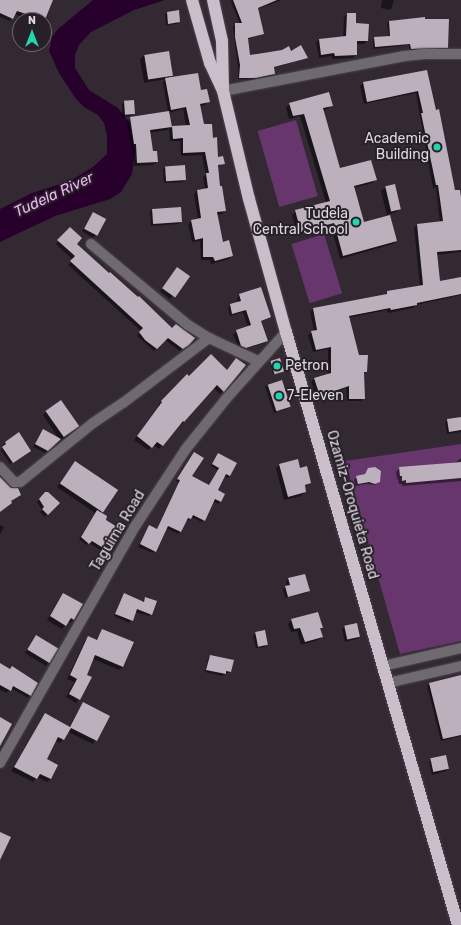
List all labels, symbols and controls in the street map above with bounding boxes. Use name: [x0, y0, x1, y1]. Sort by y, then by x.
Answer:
north arrow: [12, 12, 52, 52]
text: N: [28, 14, 36, 27]
place label: Academic Building: [365, 131, 429, 164]
marker: Academic Building: [432, 142, 442, 152]
water label: Tudela River: [11, 169, 97, 221]
place label: Tudela Central School: [253, 206, 348, 238]
marker: Tudela Central School: [351, 217, 361, 227]
place label: Petron: [285, 358, 329, 374]
marker: Petron: [272, 361, 282, 371]
place label: 7-Eleven: [287, 388, 344, 404]
marker: 7-Eleven: [274, 391, 284, 401]
street label: Ozamiz-Oroquieta Road: [323, 429, 381, 581]
street label: Taguima Road: [87, 487, 149, 575]

